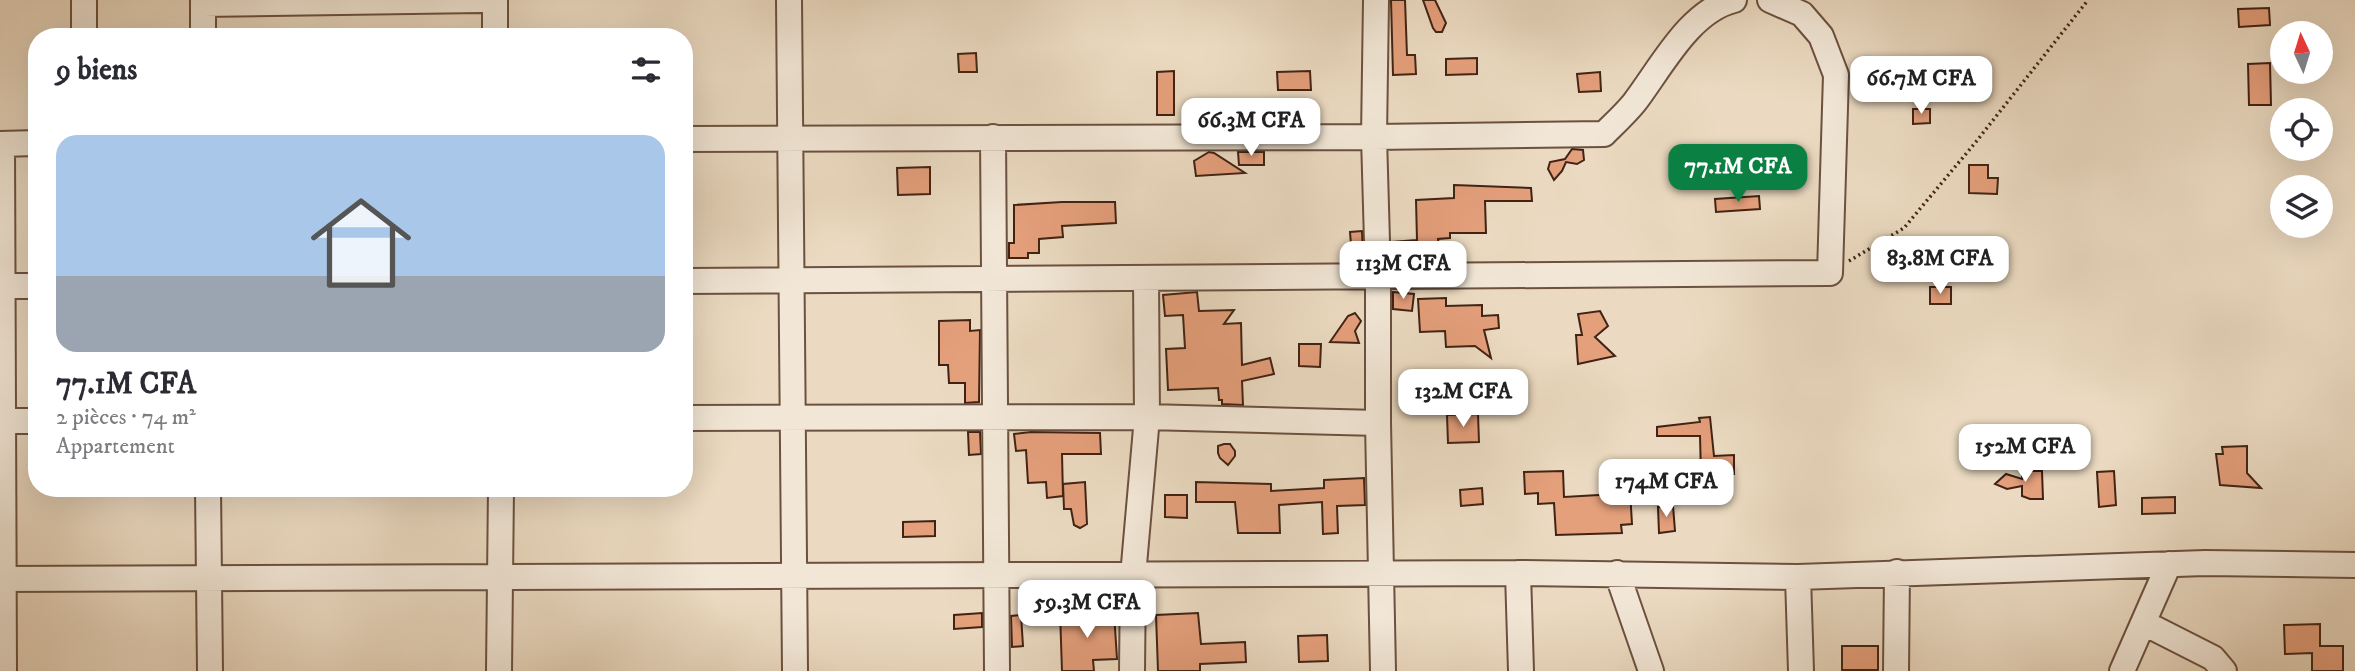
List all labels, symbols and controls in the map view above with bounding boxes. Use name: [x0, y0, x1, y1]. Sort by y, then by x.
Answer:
north arrow: [2270, 21, 2333, 84]
map controls: [2270, 21, 2333, 238]
icon: filters: [627, 51, 665, 89]
text: 9 biens: [56, 52, 137, 89]
pin: 66.7M CFA: [1841, 57, 2001, 116]
text: 66.7M CFA: [1866, 64, 1976, 93]
button: locate: [2270, 98, 2333, 161]
pin: 66.3M CFA: [1171, 99, 1331, 158]
text: 66.3M CFA: [1197, 106, 1305, 135]
pin: 77.1M CFA: [1658, 144, 1818, 204]
text: 77.1M CFA: [1684, 152, 1792, 181]
button: layers: [2270, 175, 2333, 238]
icon: home: [298, 180, 424, 306]
pin: 83.8M CFA: [1860, 236, 2020, 296]
pin: 113M CFA: [1331, 242, 1475, 301]
text: 83.8M CFA: [1887, 244, 1993, 273]
text: 113M CFA: [1356, 249, 1450, 278]
text: 77.1M CFA: [56, 366, 196, 403]
pin: 132M CFA: [1391, 370, 1535, 429]
text: 132M CFA: [1414, 377, 1512, 406]
text: 2 pièces · 74 m²: [56, 403, 196, 432]
pin: 152M CFA: [1953, 424, 2097, 484]
text: Appartement: [56, 432, 175, 461]
text: 152M CFA: [1975, 432, 2075, 461]
pin: 174M CFA: [1594, 460, 1738, 519]
text: 174M CFA: [1615, 467, 1717, 496]
pin: 59.3M CFA: [1007, 580, 1167, 640]
text: 59.3M CFA: [1034, 588, 1140, 617]

